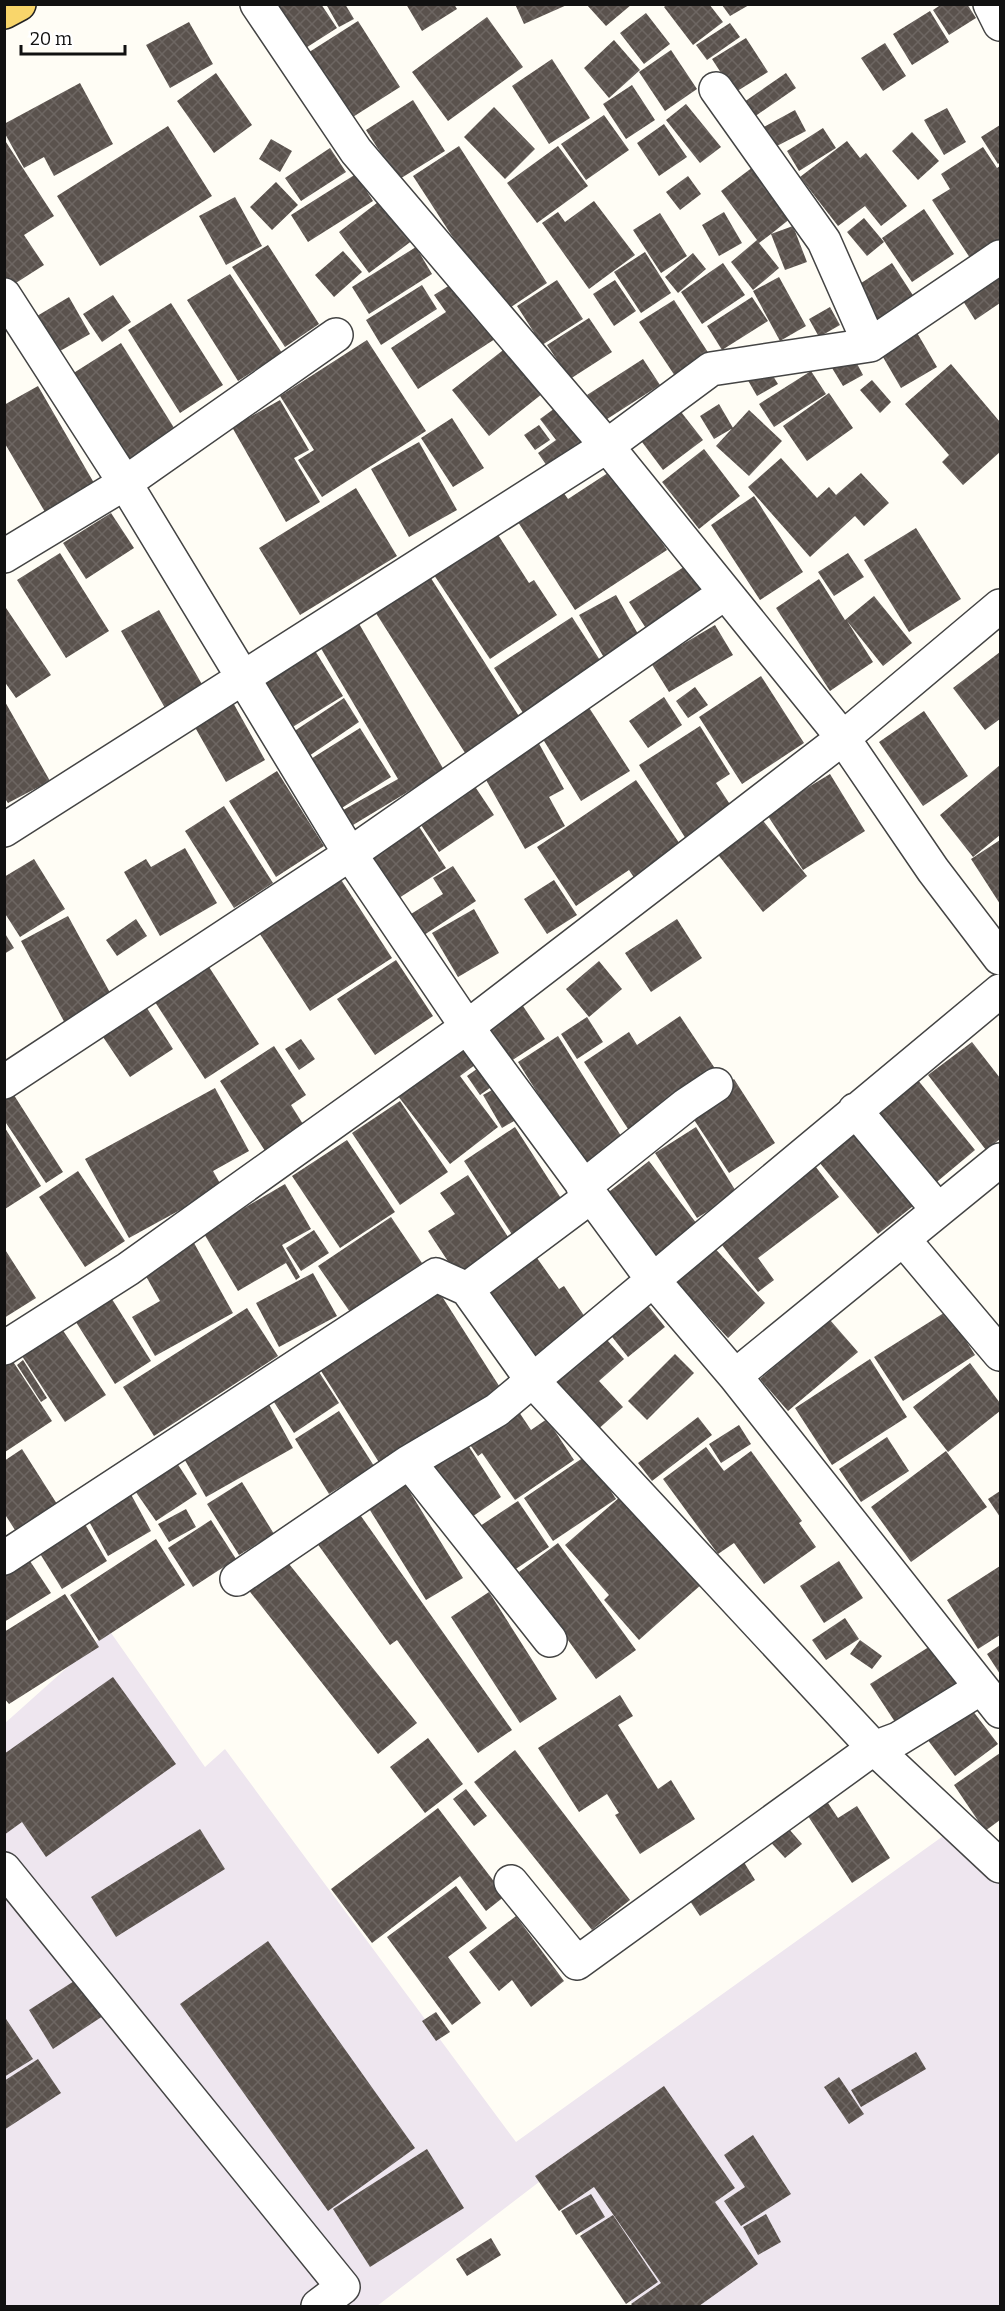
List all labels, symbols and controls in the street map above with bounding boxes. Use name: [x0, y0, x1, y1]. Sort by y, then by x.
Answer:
scale bar: [21, 18, 124, 56]
text: 20 m: [30, 28, 72, 50]

